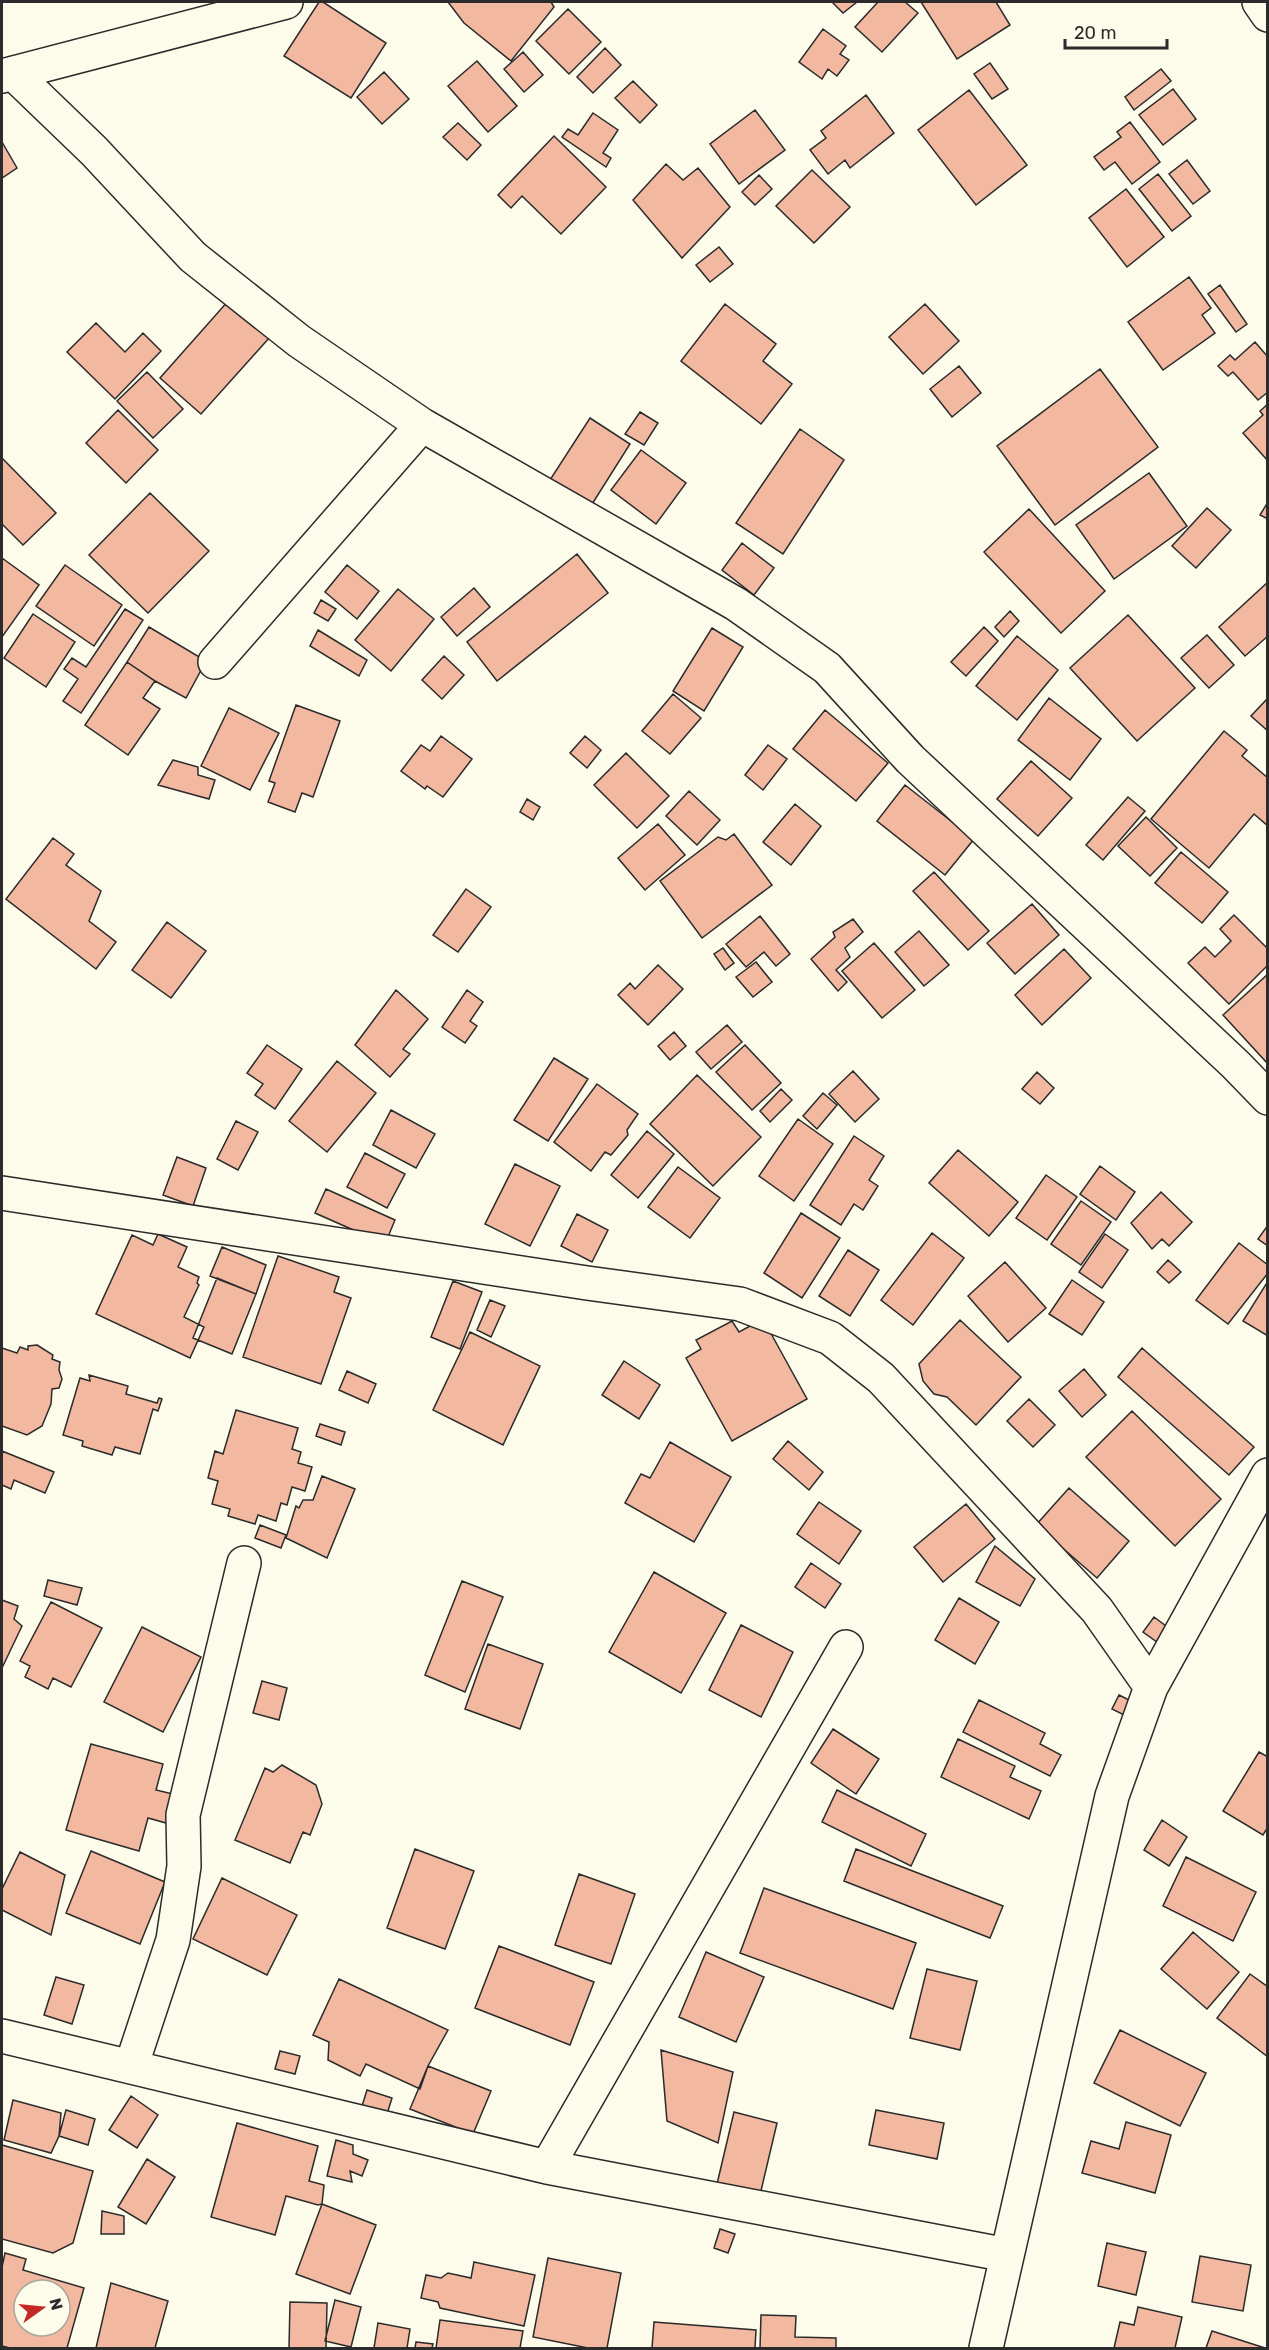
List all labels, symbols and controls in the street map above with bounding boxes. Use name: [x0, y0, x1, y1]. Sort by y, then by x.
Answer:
scale bar: [1065, 12, 1167, 50]
text: 20 m: [1074, 22, 1116, 44]
north arrow: [12, 2278, 72, 2338]
text: N: [45, 2296, 67, 2312]

